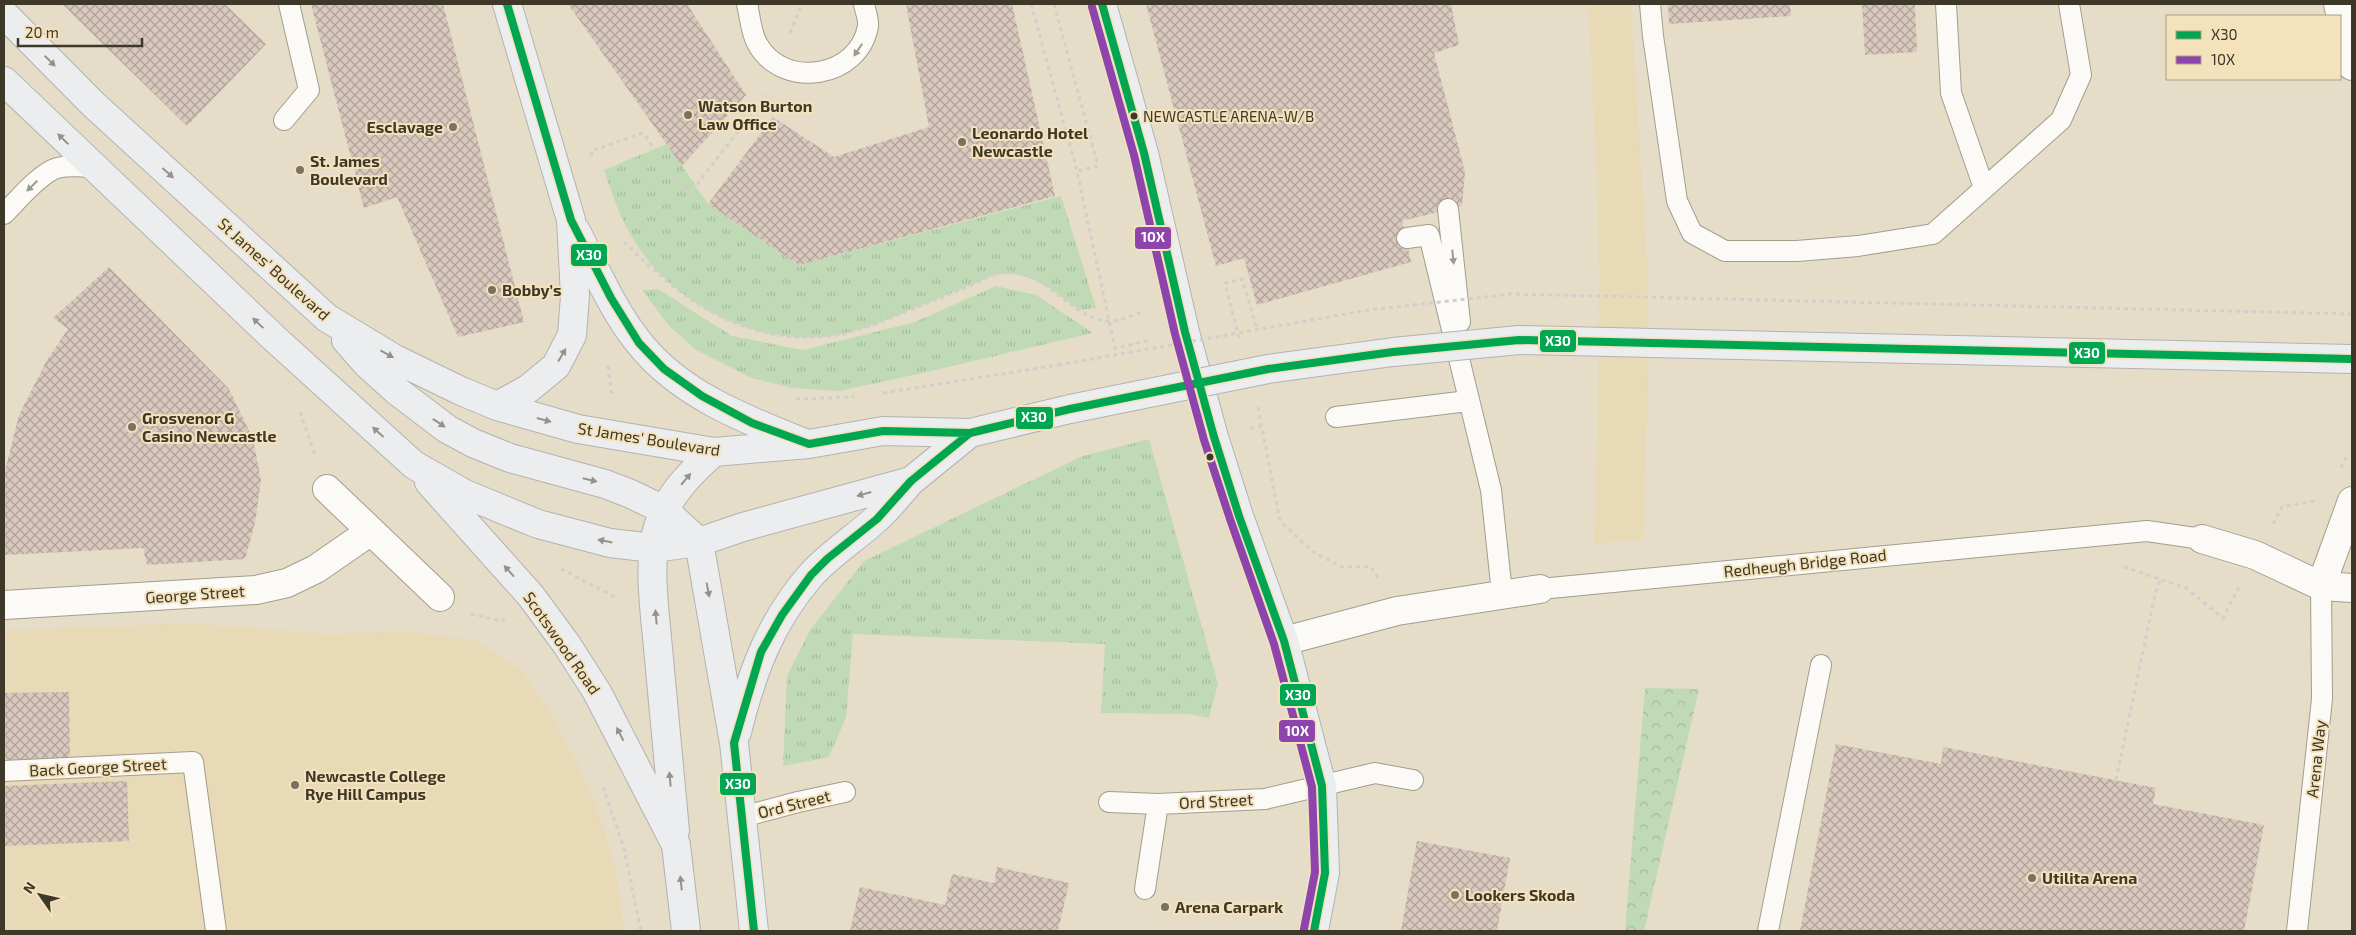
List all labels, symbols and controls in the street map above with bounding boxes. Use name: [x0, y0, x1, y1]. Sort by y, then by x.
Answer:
scale bar: [18, 15, 141, 47]
legend: [2166, 15, 2341, 80]
text: 20 m: [25, 23, 59, 41]
text: X30: [2211, 25, 2238, 43]
one-way arrow: [853, 43, 863, 56]
text: 10X: [2211, 50, 2235, 68]
one-way arrow: [44, 55, 56, 67]
place label: Watson Burton Law Office: [698, 96, 812, 133]
place label: NEWCASTLE ARENA-W/B: [1143, 107, 1314, 125]
marker: Watson Burton Law Office: [682, 109, 694, 121]
marker: NEWCASTLE ARENA-W/B: [1129, 111, 1139, 121]
place label: Esclavage: [367, 117, 443, 136]
marker: Esclavage: [447, 121, 459, 133]
place label: Leonardo Hotel Newcastle: [972, 123, 1089, 160]
one-way arrow: [57, 133, 69, 145]
marker: Leonardo Hotel Newcastle: [956, 136, 968, 148]
place label: St. James Boulevard: [310, 151, 388, 188]
marker: St. James Boulevard: [294, 164, 306, 176]
one-way arrow: [162, 167, 174, 179]
one-way arrow: [26, 180, 38, 192]
street label: St James' Boulevard: [215, 213, 334, 324]
line badge: 10X: [1134, 226, 1172, 250]
text: 10X: [1141, 228, 1165, 245]
line badge: X30: [570, 243, 608, 267]
text: X30: [576, 246, 602, 263]
one-way arrow: [1450, 249, 1458, 265]
place label: Bobby’s: [502, 280, 561, 300]
marker: Bobby’s: [486, 284, 498, 296]
one-way arrow: [252, 317, 264, 329]
line badge: X30: [1539, 329, 1577, 353]
text: X30: [1545, 332, 1571, 349]
line badge: X30: [2068, 341, 2106, 365]
text: X30: [2074, 344, 2100, 361]
one-way arrow: [558, 349, 567, 362]
one-way arrow: [380, 350, 394, 358]
line badge: X30: [1015, 406, 1054, 430]
place label: Grosvenor G Casino Newcastle: [142, 408, 277, 445]
text: X30: [1021, 408, 1047, 425]
one-way arrow: [536, 416, 551, 424]
one-way arrow: [432, 418, 445, 428]
street label: St James' Boulevard: [577, 418, 722, 459]
marker: Grosvenor G Casino Newcastle: [126, 421, 138, 433]
one-way arrow: [372, 426, 384, 438]
unlabelled marker: [1205, 452, 1215, 462]
one-way arrow: [680, 473, 692, 485]
one-way arrow: [582, 476, 597, 484]
one-way arrow: [856, 490, 871, 498]
one-way arrow: [596, 537, 612, 545]
street label: Redheugh Bridge Road: [1723, 544, 1887, 581]
one-way arrow: [503, 566, 515, 578]
street label: George Street: [145, 581, 245, 606]
one-way arrow: [705, 583, 713, 599]
street label: Scotswood Road: [520, 588, 605, 698]
one-way arrow: [651, 608, 659, 624]
line badge: X30: [1279, 683, 1317, 707]
text: X30: [1285, 686, 1311, 703]
street label: Arena Way: [2302, 718, 2329, 799]
line badge: 10X: [1278, 719, 1316, 743]
text: 10X: [1285, 722, 1309, 739]
one-way arrow: [616, 727, 624, 741]
street label: Back George Street: [29, 753, 167, 780]
place label: Newcastle College Rye Hill Campus: [305, 766, 446, 804]
one-way arrow: [666, 770, 674, 786]
line badge: X30: [719, 772, 757, 796]
text: X30: [725, 775, 751, 792]
marker: Newcastle College Rye Hill Campus: [289, 779, 301, 791]
street label: Ord Street: [756, 785, 832, 822]
street label: Ord Street: [1178, 789, 1253, 812]
place label: Utilita Arena: [2042, 868, 2137, 887]
north arrow: [15, 870, 65, 920]
marker: Utilita Arena: [2026, 872, 2038, 884]
one-way arrow: [676, 875, 684, 891]
text: N: [19, 879, 39, 896]
place label: Lookers Skoda: [1465, 885, 1575, 904]
marker: Lookers Skoda: [1449, 889, 1461, 901]
place label: Arena Carpark: [1175, 897, 1283, 916]
marker: Arena Carpark: [1159, 901, 1171, 913]

